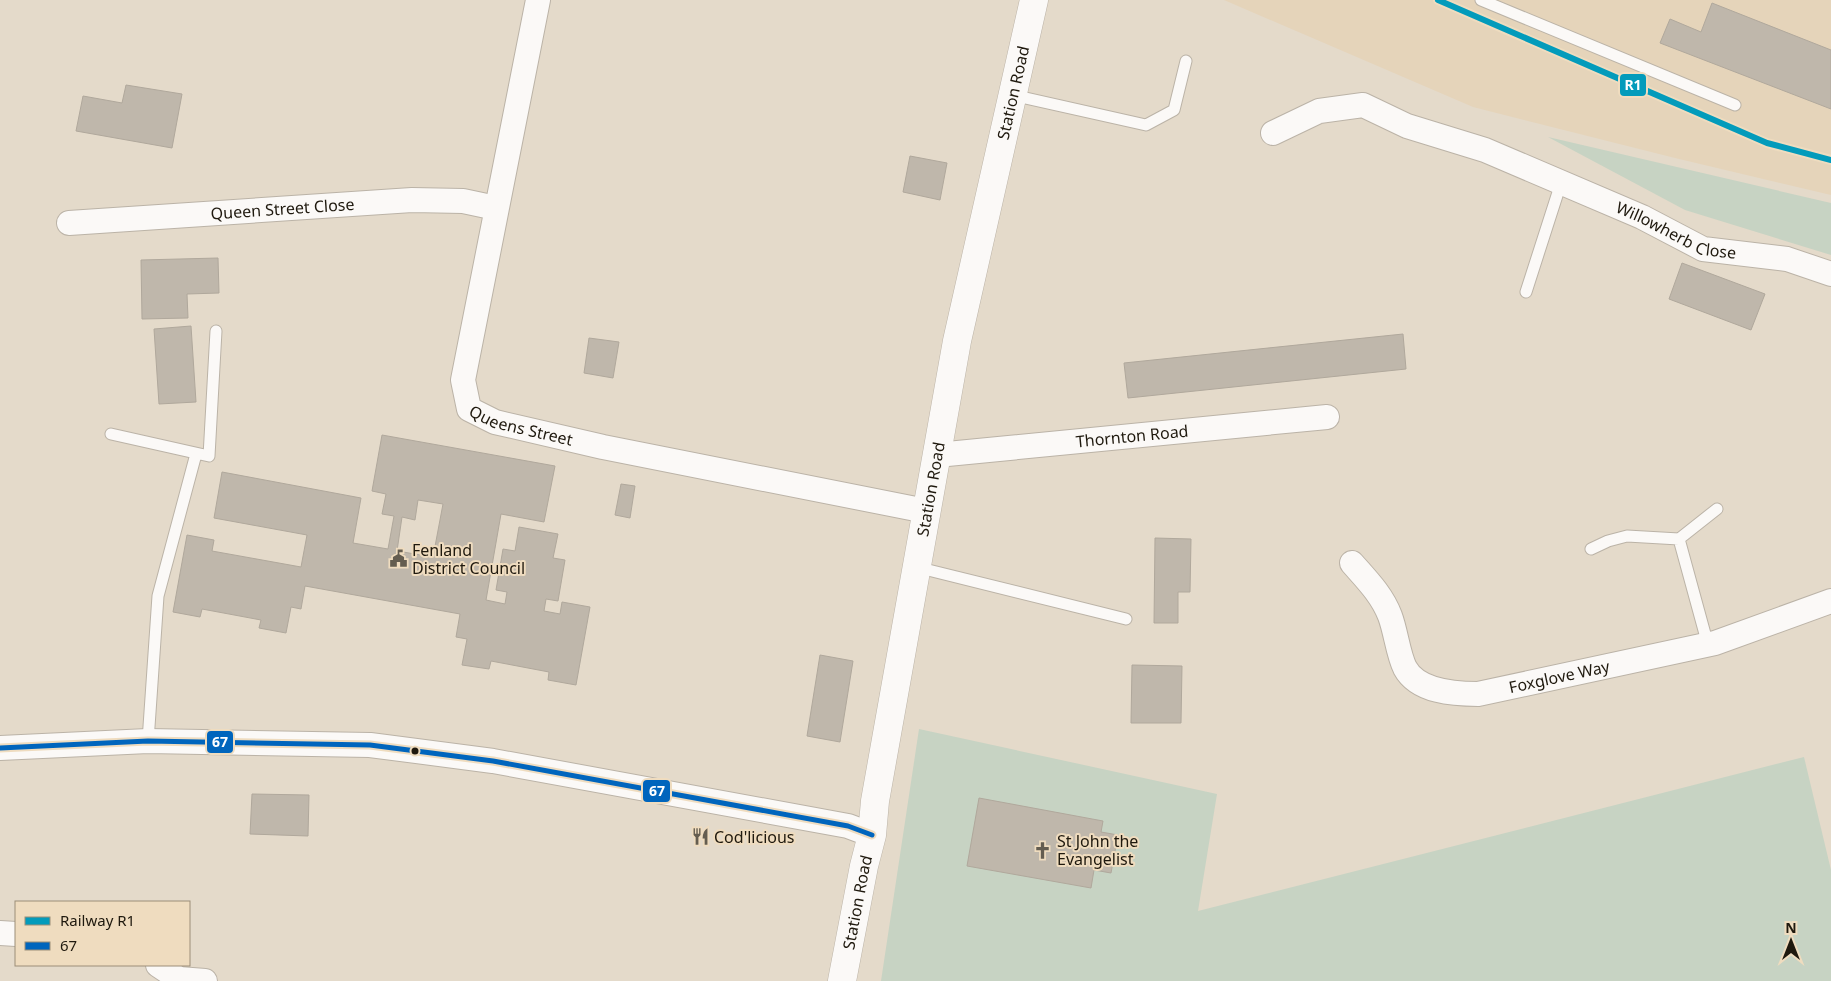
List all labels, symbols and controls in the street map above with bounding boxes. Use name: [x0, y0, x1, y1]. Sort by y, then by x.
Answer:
street label: Station Road: [992, 44, 1034, 142]
line badge: R1: [1619, 73, 1647, 97]
text: R1: [1624, 75, 1642, 94]
street label: Queen Street Close: [210, 193, 355, 224]
street label: Willowherb Close: [1613, 196, 1737, 264]
street label: Queens Street: [466, 400, 575, 451]
street label: Thornton Road: [1075, 420, 1189, 452]
street label: Station Road: [911, 440, 950, 538]
place label: Fenland District Council: [412, 539, 525, 579]
public building icon: Fenland District Council: [388, 549, 408, 569]
street label: Foxglove Way: [1507, 655, 1612, 698]
line badge: 67: [206, 730, 234, 754]
text: 67: [212, 732, 228, 751]
unlabelled marker: [410, 746, 420, 756]
line badge: 67: [642, 779, 671, 803]
text: 67: [649, 781, 665, 800]
place label: Cod'licious: [714, 826, 795, 848]
restaurant icon: Cod'licious: [690, 827, 710, 847]
place label: St John the Evangelist: [1057, 830, 1138, 870]
church icon: St John the Evangelist: [1033, 840, 1053, 860]
street label: Station Road: [837, 853, 877, 951]
legend: [15, 901, 190, 966]
text: Railway R1: [60, 910, 135, 930]
north arrow: [1766, 916, 1816, 966]
text: N: [1785, 918, 1797, 937]
text: 67: [60, 935, 77, 955]

